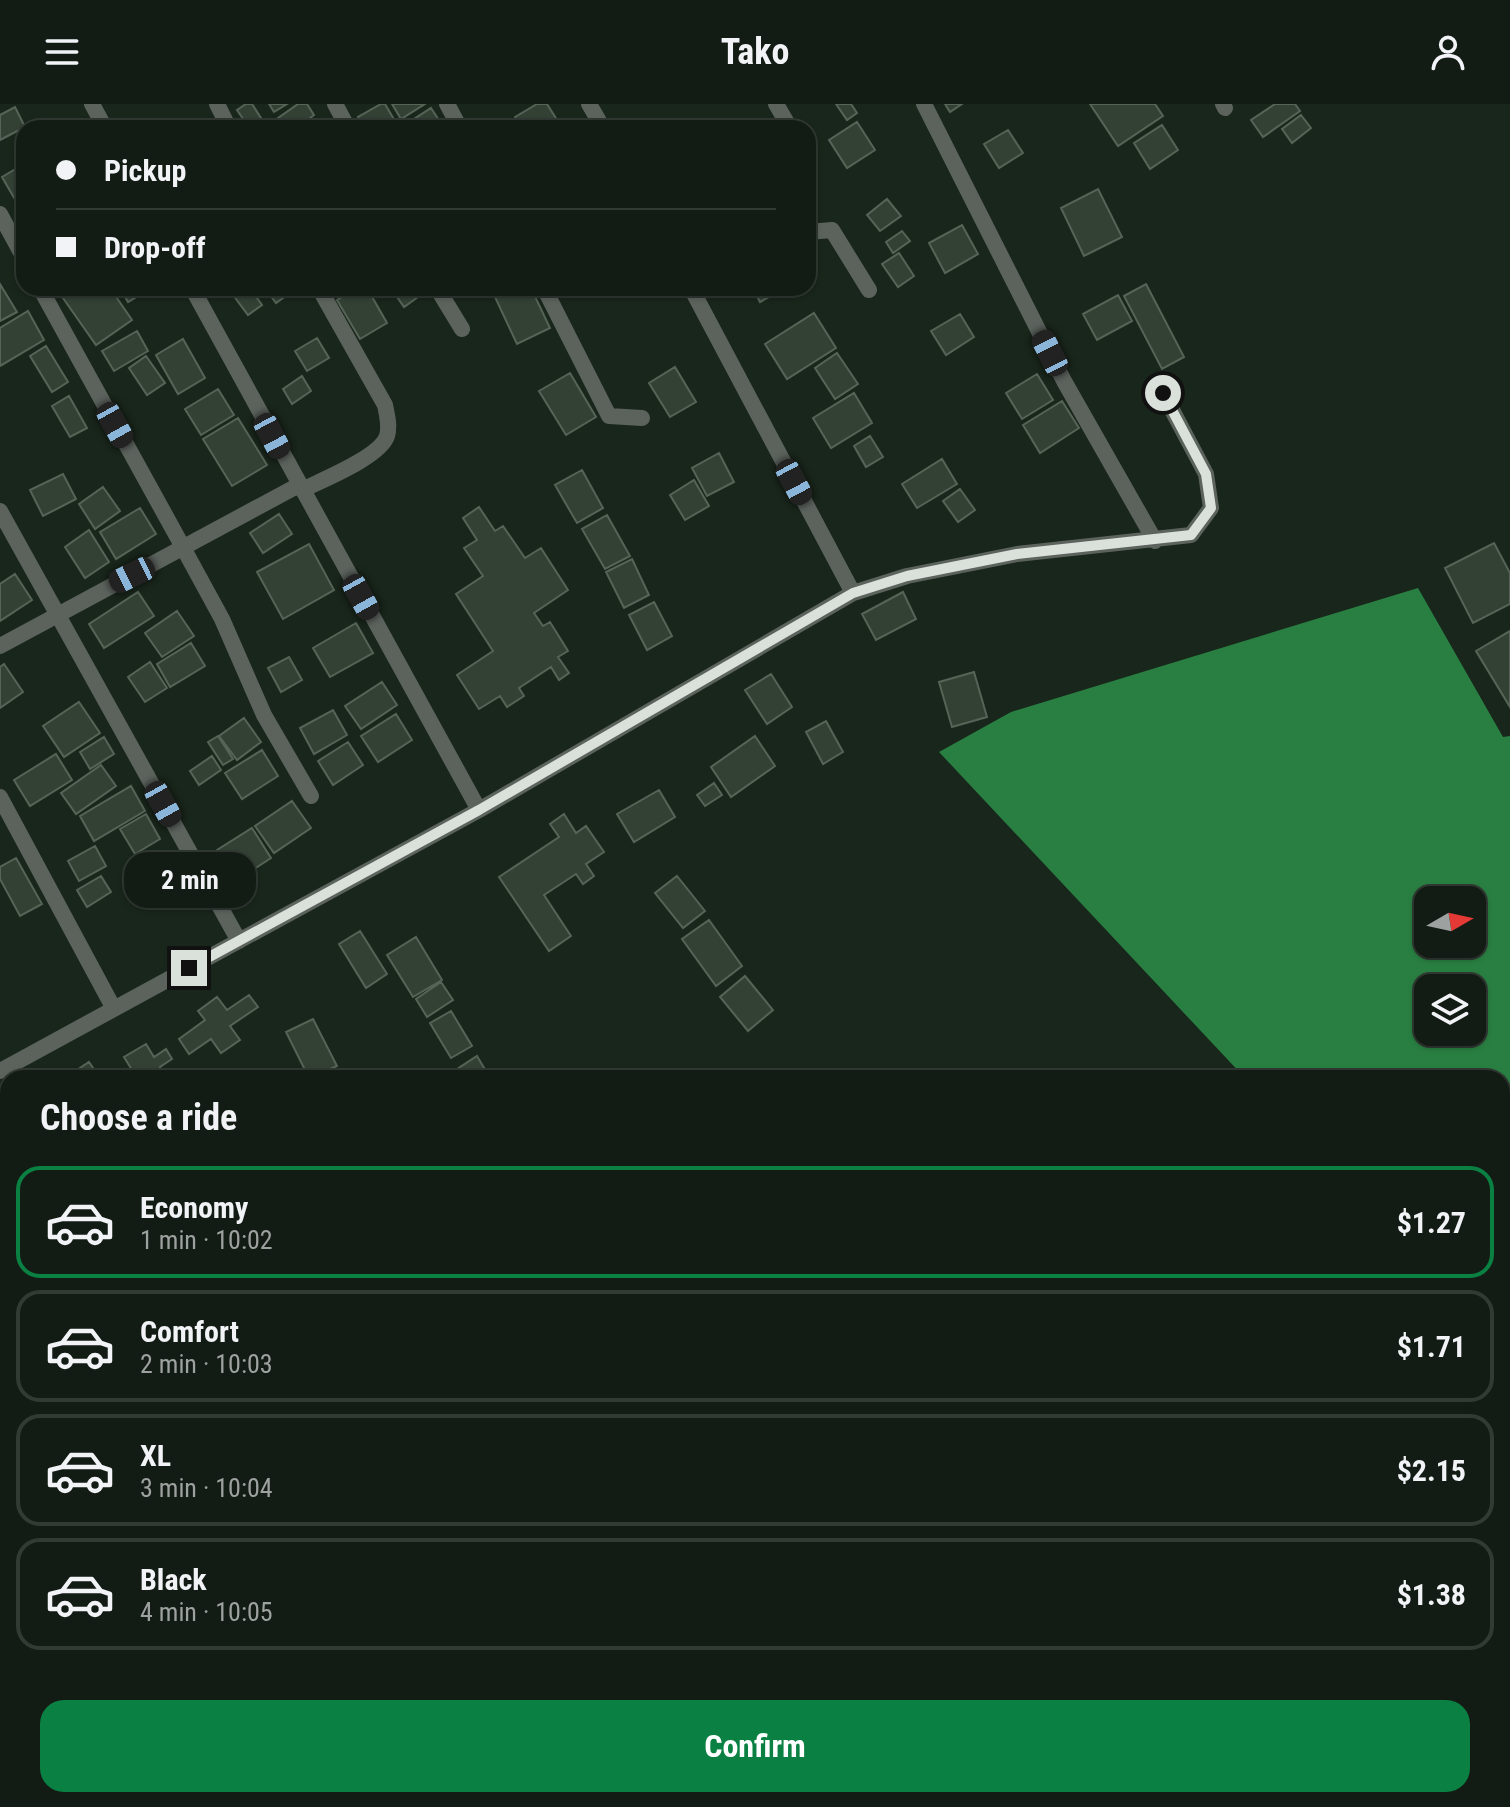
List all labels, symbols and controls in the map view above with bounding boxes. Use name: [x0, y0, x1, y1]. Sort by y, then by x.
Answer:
icon: menu: [40, 30, 84, 74]
icon: person: [1426, 30, 1470, 74]
text: Tako: [721, 31, 789, 73]
text: Pickup: [104, 153, 186, 188]
text: Drop-off: [104, 230, 206, 265]
car: [1028, 326, 1072, 380]
route start: [1145, 375, 1181, 411]
car: [93, 398, 137, 452]
car: [250, 409, 294, 463]
car: [772, 455, 816, 509]
car: [105, 554, 159, 596]
car: [339, 570, 383, 624]
car: [141, 777, 185, 831]
callout: 2 min: [123, 852, 255, 908]
text: 2 min: [161, 865, 219, 895]
north arrow: [1414, 886, 1486, 958]
map controls: [1414, 886, 1486, 1046]
route end: [171, 950, 207, 986]
button: layers: [1414, 974, 1486, 1046]
text: Choose a ride: [40, 1097, 237, 1139]
icon: car: [44, 1186, 116, 1258]
text: Economy: [140, 1190, 248, 1225]
text: $1.27: [1397, 1205, 1466, 1240]
text: 1 min · 10:02: [140, 1225, 273, 1255]
icon: car: [44, 1310, 116, 1382]
text: Comfort: [140, 1314, 239, 1349]
text: $1.71: [1397, 1329, 1466, 1364]
text: 2 min · 10:03: [140, 1349, 273, 1379]
icon: car: [44, 1434, 116, 1506]
text: XL: [140, 1438, 171, 1473]
text: $2.15: [1397, 1453, 1466, 1488]
text: 3 min · 10:04: [140, 1473, 273, 1503]
icon: car: [44, 1558, 116, 1630]
text: Black: [140, 1562, 207, 1597]
text: $1.38: [1397, 1577, 1466, 1612]
text: 4 min · 10:05: [140, 1597, 273, 1627]
button: Confirm: [40, 1700, 1470, 1792]

